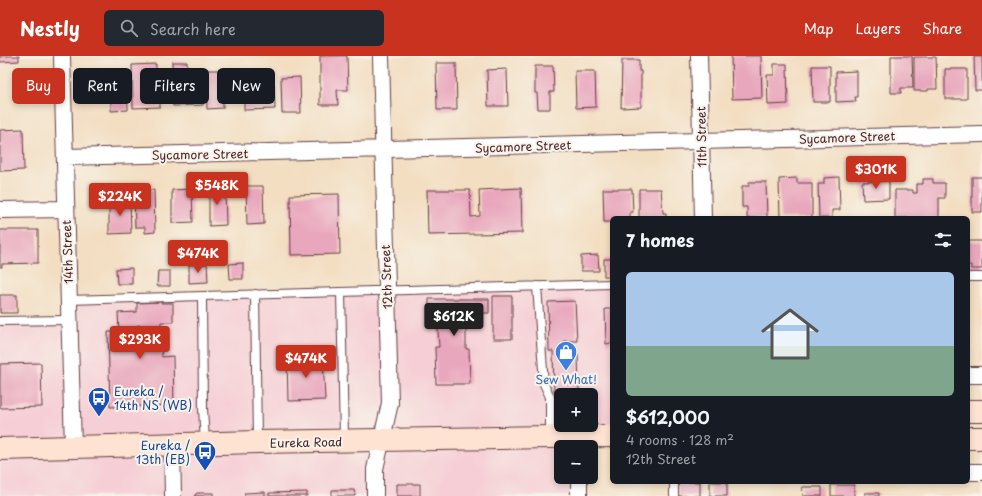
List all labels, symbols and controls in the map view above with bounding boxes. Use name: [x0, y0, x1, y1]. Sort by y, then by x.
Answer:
search box: [104, 10, 384, 46]
text: Nestly: [20, 14, 80, 42]
icon: search: [118, 17, 140, 39]
text: Search here: [150, 17, 236, 40]
text: Map: [804, 18, 834, 39]
text: Layers: [856, 18, 901, 39]
text: Share: [923, 18, 962, 39]
chip: Buy: [12, 68, 65, 104]
chip: Rent: [73, 68, 132, 104]
chip: Filters: [140, 68, 209, 104]
chip: New: [217, 68, 275, 104]
street label: 11th Street: [691, 106, 711, 168]
street label: Sycamore Street: [798, 126, 896, 148]
street label: Sycamore Street: [474, 135, 572, 157]
street label: Sycamore Street: [152, 144, 249, 164]
pin: $301K: [848, 156, 904, 190]
text: $301K: [855, 159, 897, 178]
pin: $548K: [189, 172, 245, 206]
text: $548K: [195, 175, 239, 194]
pin: $224K: [92, 183, 148, 217]
text: $224K: [98, 186, 142, 205]
street label: 14th Street: [57, 220, 77, 284]
text: 7 homes: [626, 227, 694, 253]
icon: filters: [932, 229, 954, 251]
pin: $474K: [170, 240, 226, 274]
text: $474K: [177, 243, 219, 262]
street label: 12th Street: [376, 244, 396, 310]
icon: home: [754, 298, 826, 370]
pin: $612K: [426, 303, 482, 337]
text: $612K: [433, 306, 475, 325]
pin: $293K: [112, 326, 168, 360]
text: $293K: [119, 329, 161, 348]
shop icon: Sew What!: [553, 339, 579, 372]
pin: $474K: [278, 345, 334, 379]
text: $474K: [285, 348, 327, 367]
place label: Sew What!: [535, 370, 597, 388]
place label: Eureka / 14th NS (WB): [114, 382, 192, 414]
bus stop icon: Eureka / 14th NS (WB): [86, 385, 112, 418]
map controls: [554, 388, 598, 484]
button: +: [554, 388, 598, 432]
text: $612,000: [626, 404, 710, 430]
text: 4 rooms · 128 m²: [626, 430, 734, 449]
street label: Eureka Road: [270, 432, 342, 452]
place label: Eureka / 13th (EB): [136, 436, 190, 468]
bus stop icon: Eureka / 13th (EB): [192, 439, 218, 472]
button: −: [554, 440, 598, 484]
text: 12th Street: [626, 449, 696, 468]

